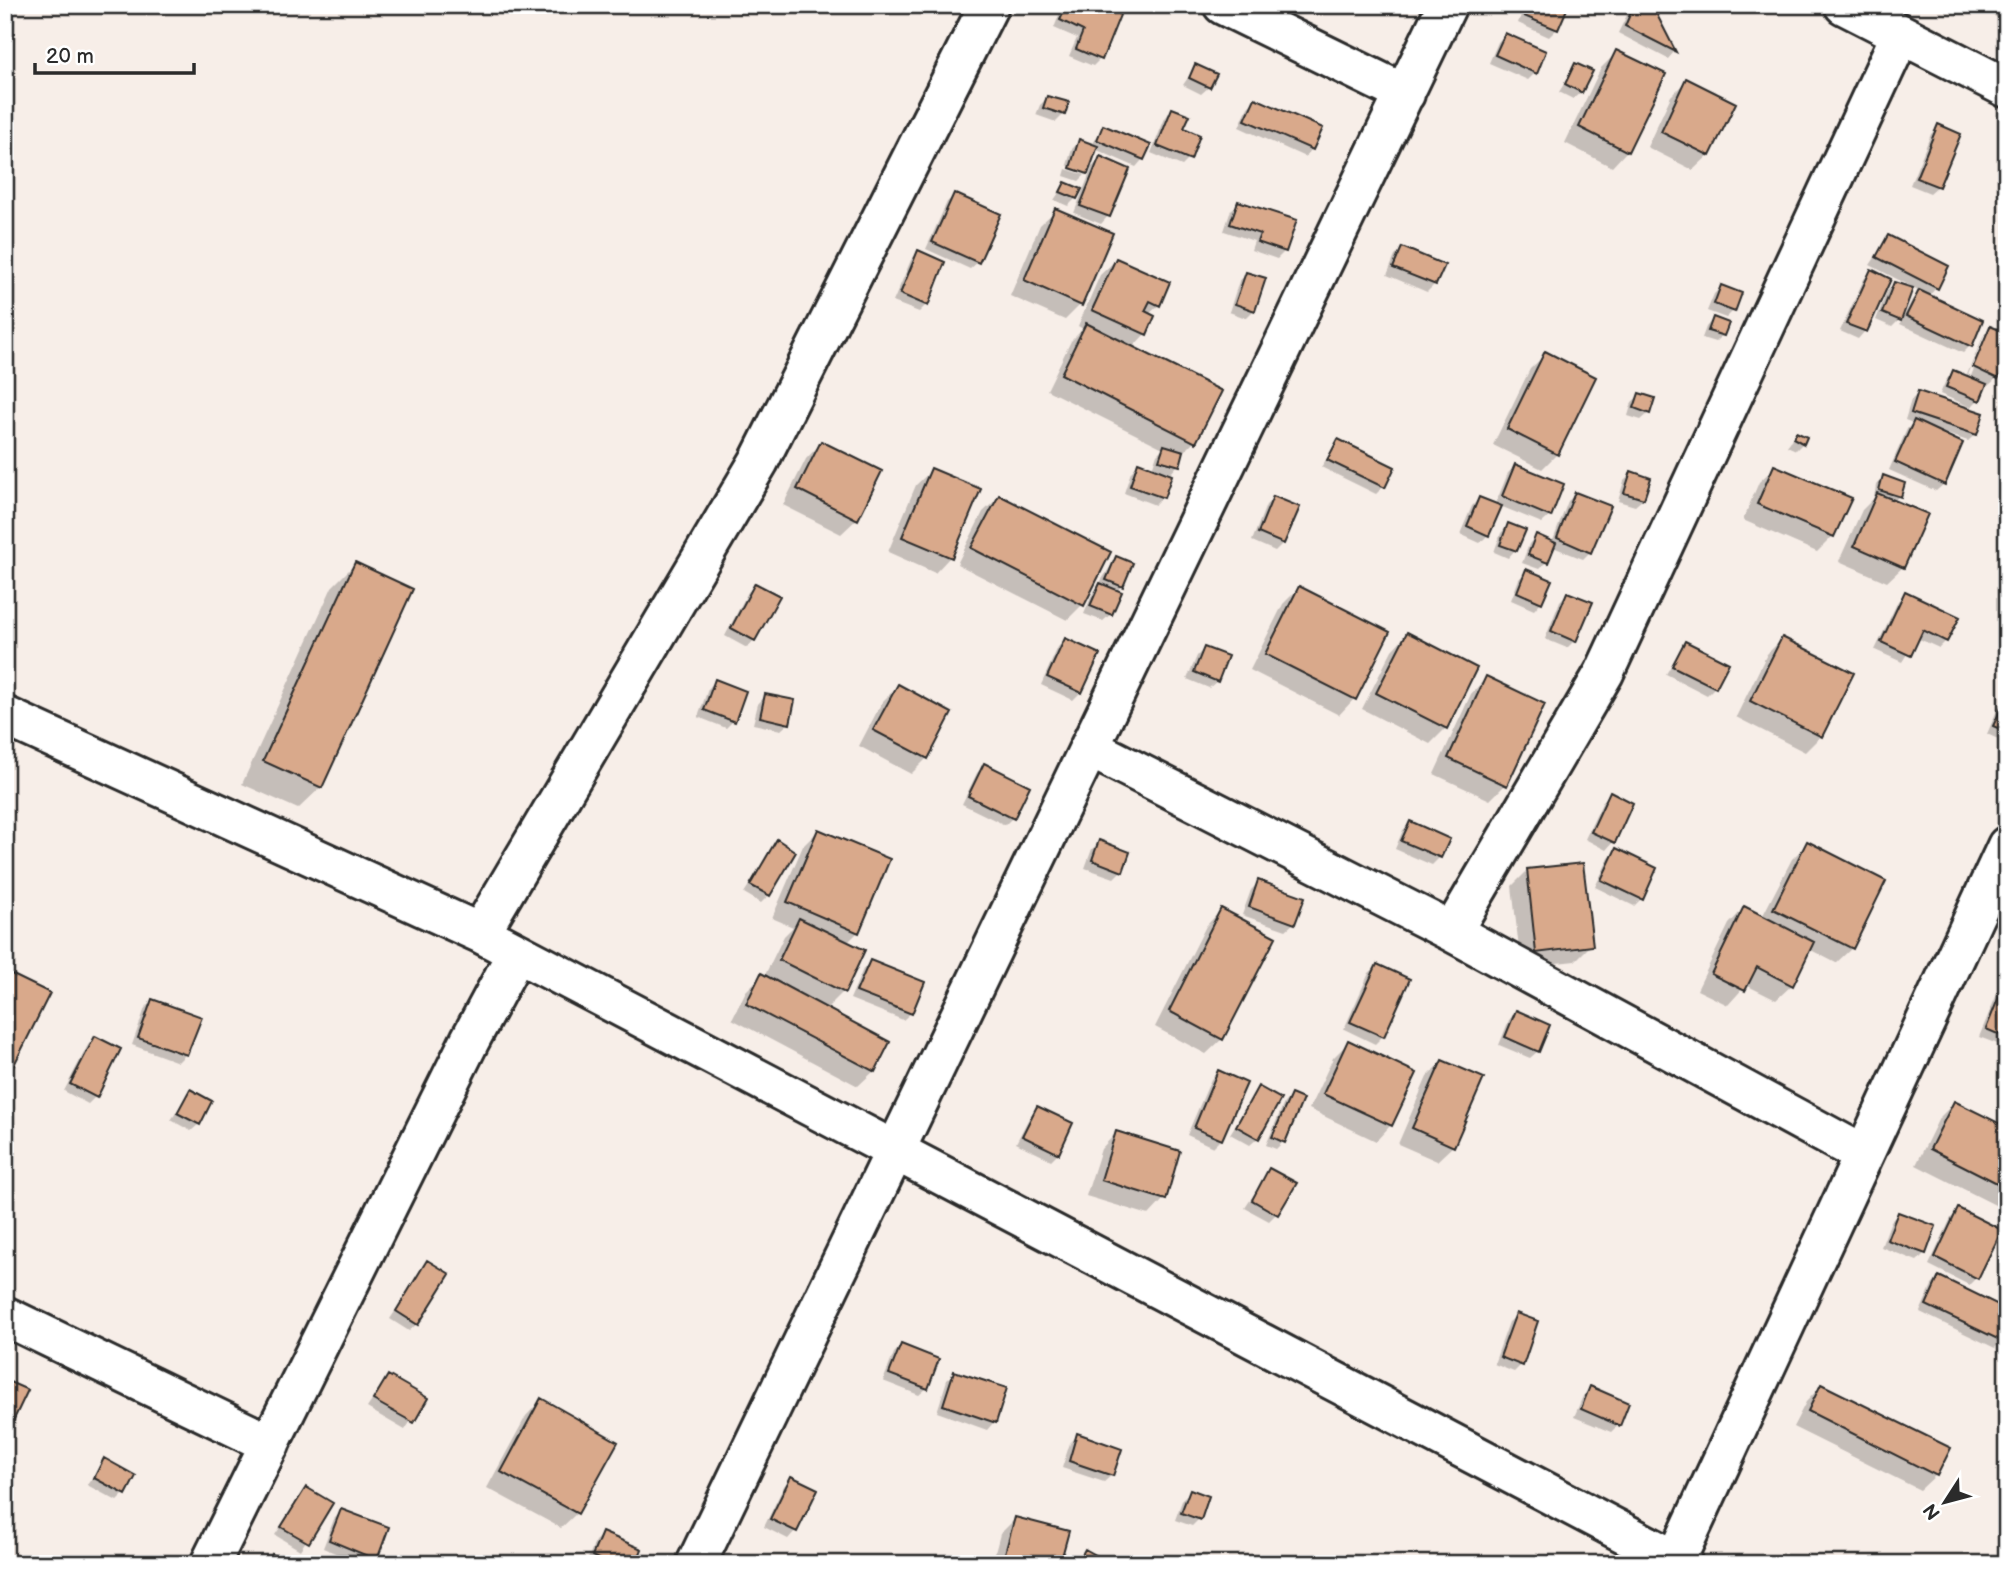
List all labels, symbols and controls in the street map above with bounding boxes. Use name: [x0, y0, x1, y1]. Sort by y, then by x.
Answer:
scale bar: [35, 32, 194, 76]
text: 20 m: [46, 44, 94, 69]
north arrow: [1910, 1468, 1980, 1538]
text: N: [1919, 1499, 1946, 1524]

